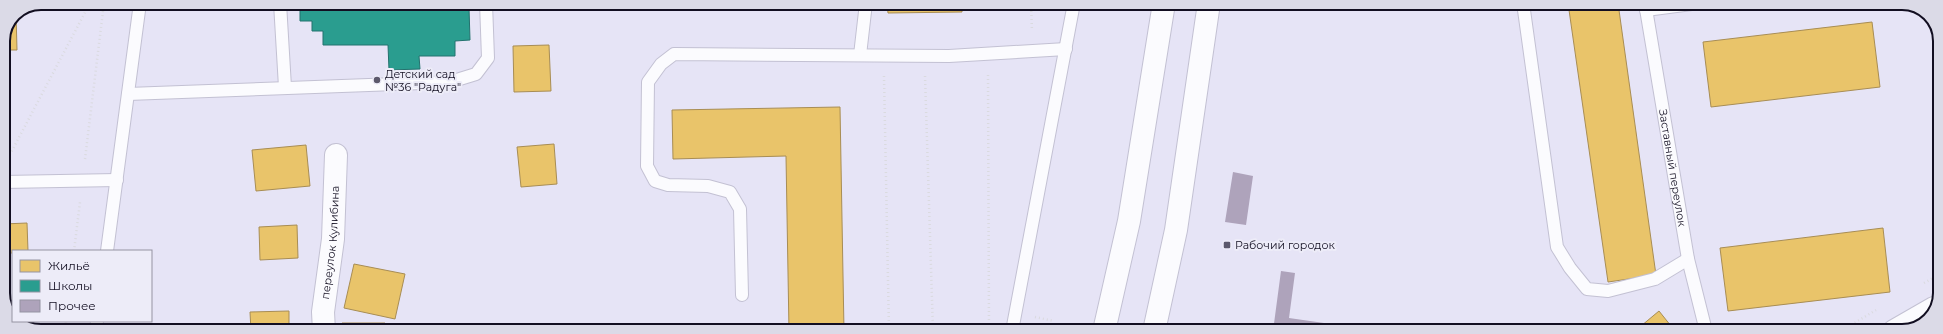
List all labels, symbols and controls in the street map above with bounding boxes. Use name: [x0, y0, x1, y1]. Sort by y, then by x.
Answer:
place label: Детский сад №36 "Радуга": [385, 67, 461, 94]
marker: Детский сад №36 "Радуга": [372, 75, 382, 85]
street label: Заставный переулок: [1656, 108, 1690, 228]
street label: переулок Кулибина: [318, 185, 342, 300]
place label: Рабочий городок: [1235, 238, 1336, 252]
marker: Рабочий городок: [1222, 240, 1232, 250]
legend: [12, 250, 152, 322]
text: Жильё: [48, 258, 90, 273]
text: Школы: [48, 278, 93, 293]
text: Прочее: [48, 298, 96, 313]

